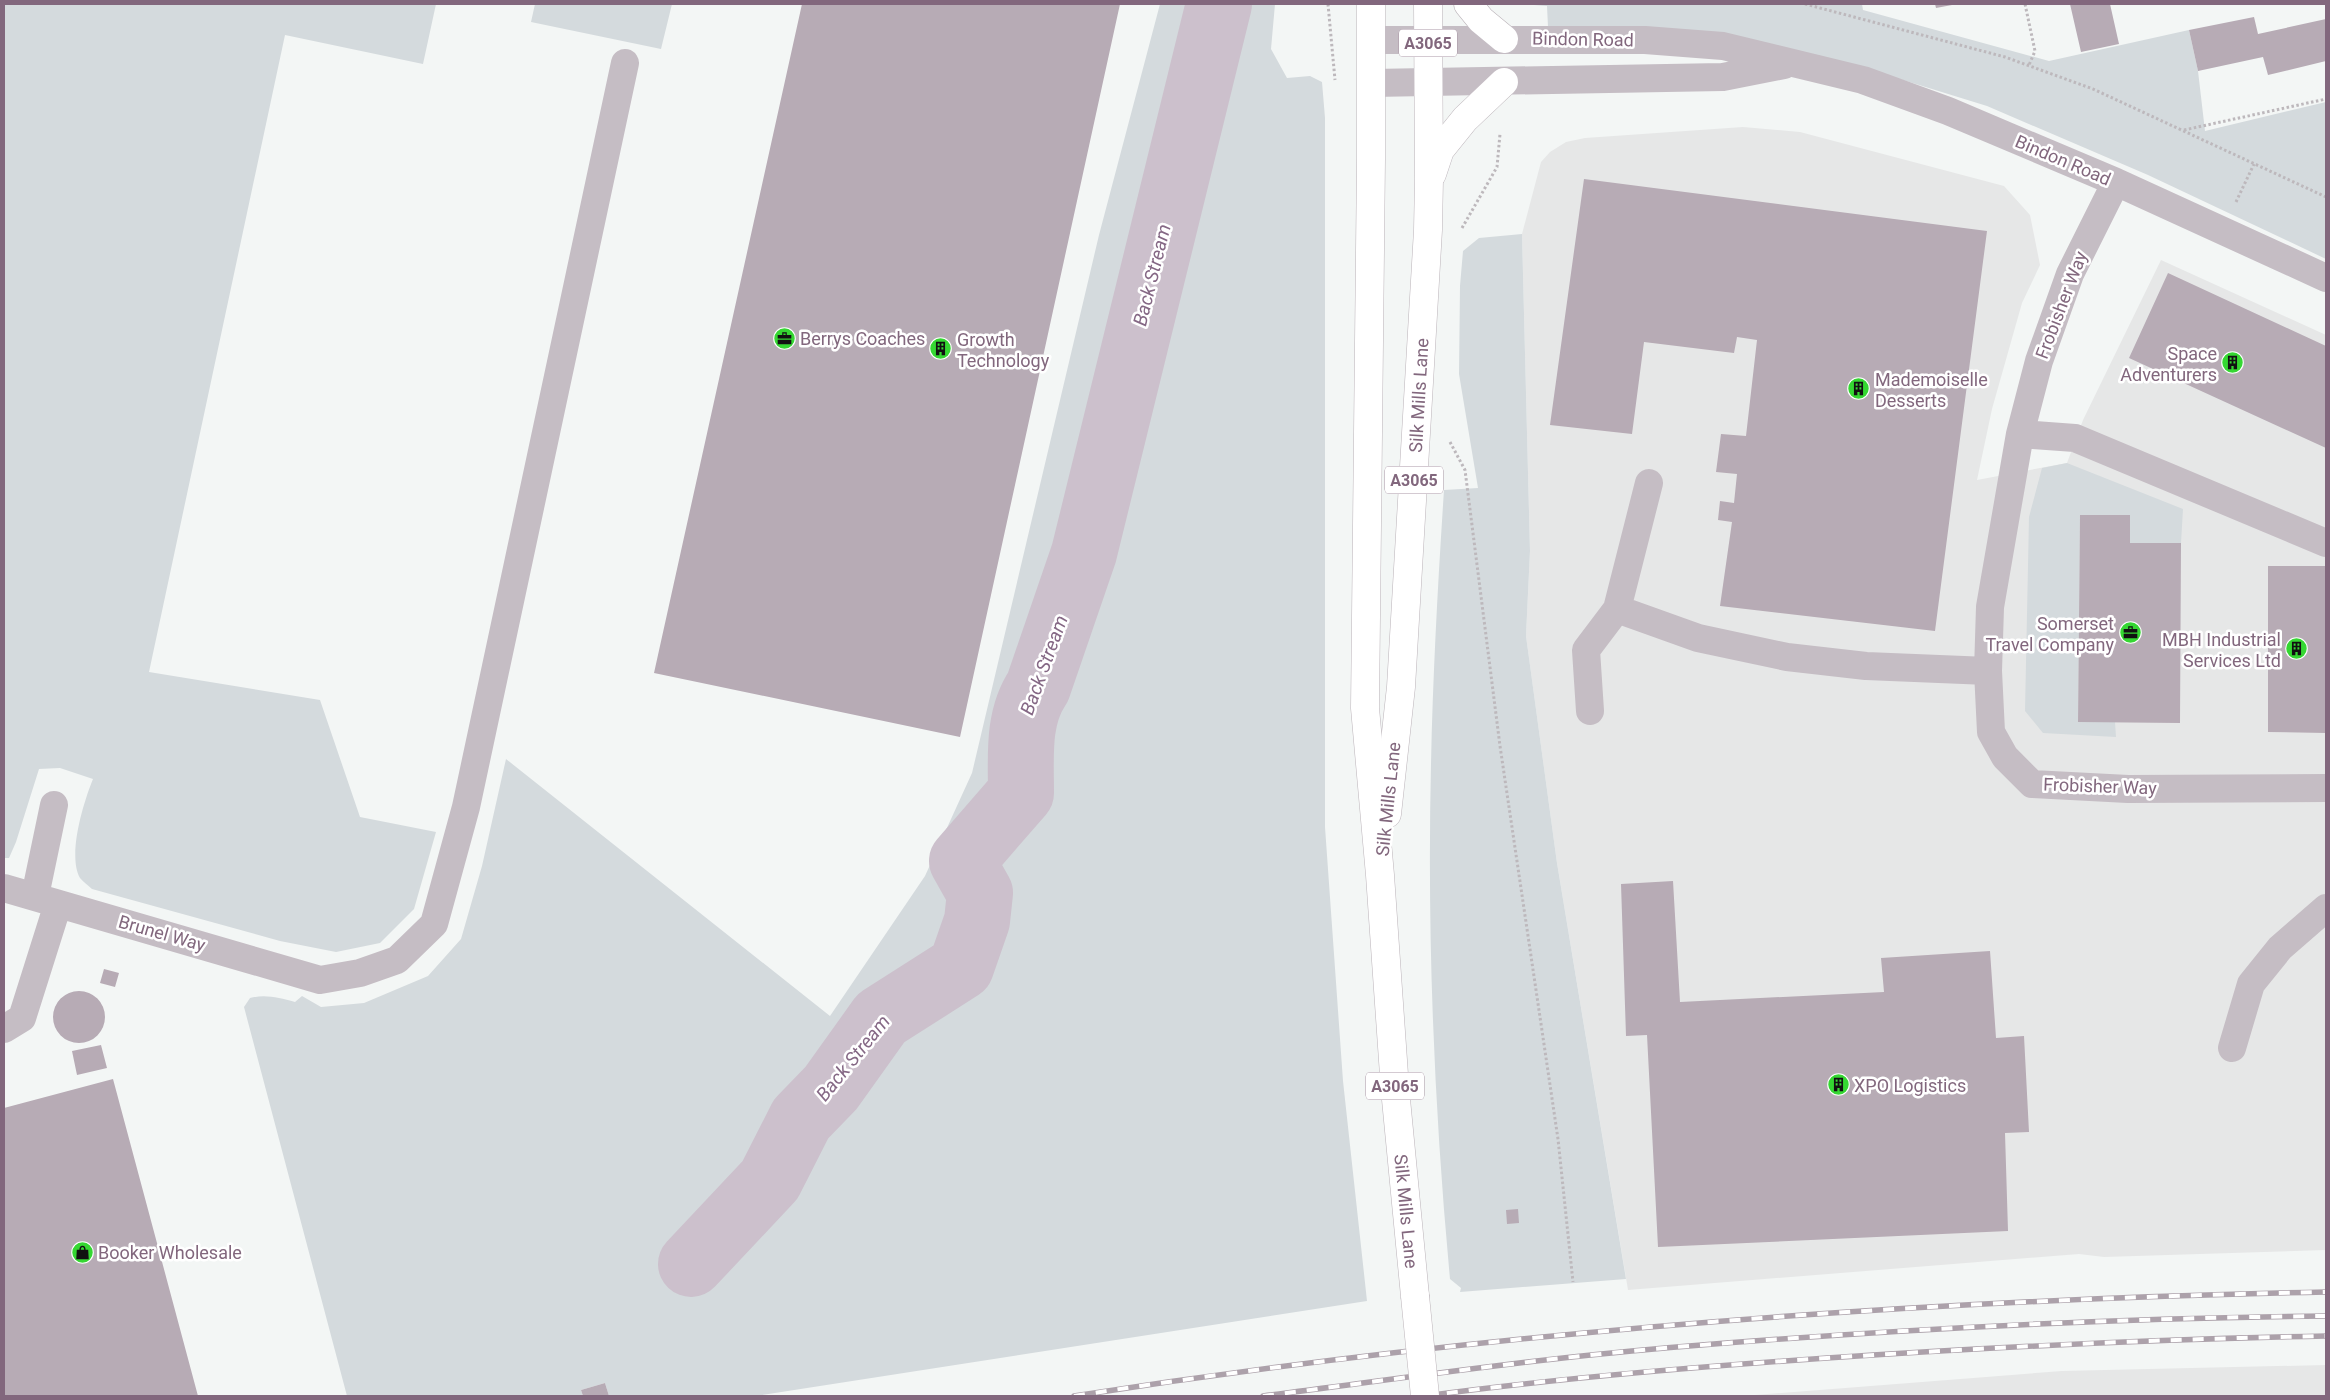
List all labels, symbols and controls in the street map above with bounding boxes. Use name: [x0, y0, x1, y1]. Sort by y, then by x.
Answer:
street label: Bindon Road: [1532, 28, 1634, 50]
road number: A3065: [1399, 29, 1457, 56]
street label: Bindon Road: [2012, 130, 2114, 190]
water label: Back Stream: [1128, 222, 1176, 328]
street label: Frobisher Way: [2031, 248, 2091, 362]
office icon: Berrys Coaches: [772, 326, 796, 350]
place label: Berrys Coaches: [800, 328, 925, 349]
place label: Growth Technology: [957, 329, 1050, 371]
building icon: Growth Technology: [929, 337, 953, 361]
street label: Silk Mills Lane: [1404, 337, 1432, 453]
place label: Space Adventurers: [2120, 343, 2217, 385]
building icon: Space Adventurers: [2221, 351, 2245, 375]
place label: Mademoiselle Desserts: [1875, 369, 1988, 411]
building icon: Mademoiselle Desserts: [1847, 377, 1871, 401]
road number: A3065: [1385, 466, 1443, 494]
water label: Back Stream: [1015, 612, 1073, 718]
place label: Somerset Travel Company: [1985, 613, 2114, 655]
office icon: Somerset Travel Company: [2118, 621, 2142, 645]
place label: MBH Industrial Services Ltd: [2162, 629, 2281, 671]
building icon: MBH Industrial Services Ltd: [2285, 637, 2309, 661]
street label: Silk Mills Lane: [1372, 741, 1404, 857]
street label: Frobisher Way: [2043, 774, 2158, 798]
street label: Brunel Way: [116, 911, 208, 956]
water label: Back Stream: [811, 1010, 895, 1106]
road number: A3065: [1366, 1072, 1424, 1100]
building icon: XPO Logistics: [1826, 1073, 1850, 1097]
place label: XPO Logistics: [1854, 1075, 1966, 1096]
street label: Silk Mills Lane: [1391, 1153, 1423, 1269]
shop icon: Booker Wholesale: [70, 1240, 94, 1264]
place label: Booker Wholesale: [98, 1242, 242, 1263]

